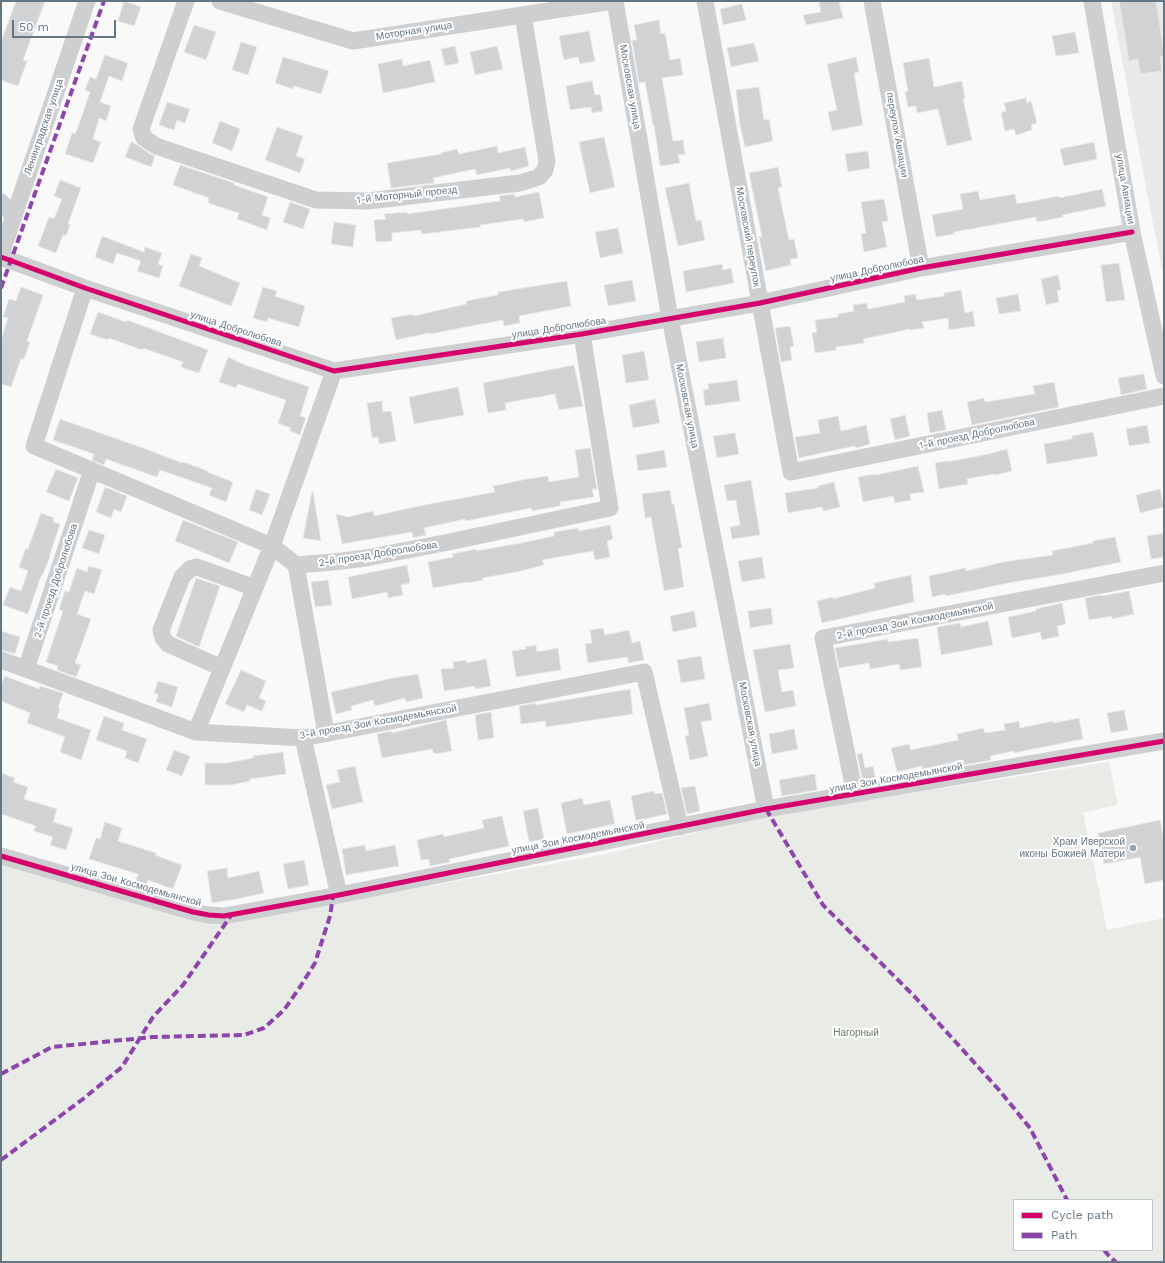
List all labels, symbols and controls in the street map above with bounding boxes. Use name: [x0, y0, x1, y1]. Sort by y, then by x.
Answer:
scale bar: [14, 12, 118, 38]
street label: Моторная улица: [375, 19, 453, 43]
text: 50 m: [19, 20, 49, 34]
street label: Московская улица: [617, 44, 643, 130]
street label: Ленинградская улица: [22, 77, 66, 177]
street label: переулок Авиации: [884, 92, 910, 178]
street label: улица Авиации: [1113, 153, 1137, 225]
street label: 1-й Моторный проезд: [356, 184, 458, 206]
street label: Московский переулок: [733, 186, 763, 288]
street label: улица Добролюбова: [829, 253, 925, 285]
street label: улица Добролюбова: [189, 309, 283, 349]
street label: улица Добролюбова: [511, 315, 607, 341]
street label: Московская улица: [673, 363, 701, 449]
street label: 1-й проезд Добролюбова: [918, 416, 1036, 452]
street label: 2-й проезд Добролюбова: [32, 522, 80, 640]
street label: 2-й проезд Добролюбова: [318, 539, 438, 569]
street label: 2-й проезд Зои Космодемьянской: [836, 600, 994, 642]
street label: Московская улица: [736, 681, 764, 767]
street label: 3-й проезд Зои Космодемьянской: [298, 702, 458, 742]
street label: улица Зои Космодемьянской: [828, 760, 964, 796]
street label: улица Зои Космодемьянской: [511, 819, 645, 857]
place label: Храм Иверской иконы Божией Матери: [1019, 836, 1125, 860]
marker: Храм Иверской иконы Божией Матери: [1128, 843, 1138, 853]
street label: улица Зои Космодемьянской: [69, 861, 203, 909]
park label: Нагорный: [833, 1027, 879, 1039]
legend: [1013, 1199, 1153, 1251]
text: Cycle path: [1051, 1208, 1113, 1222]
text: Path: [1051, 1228, 1077, 1242]

